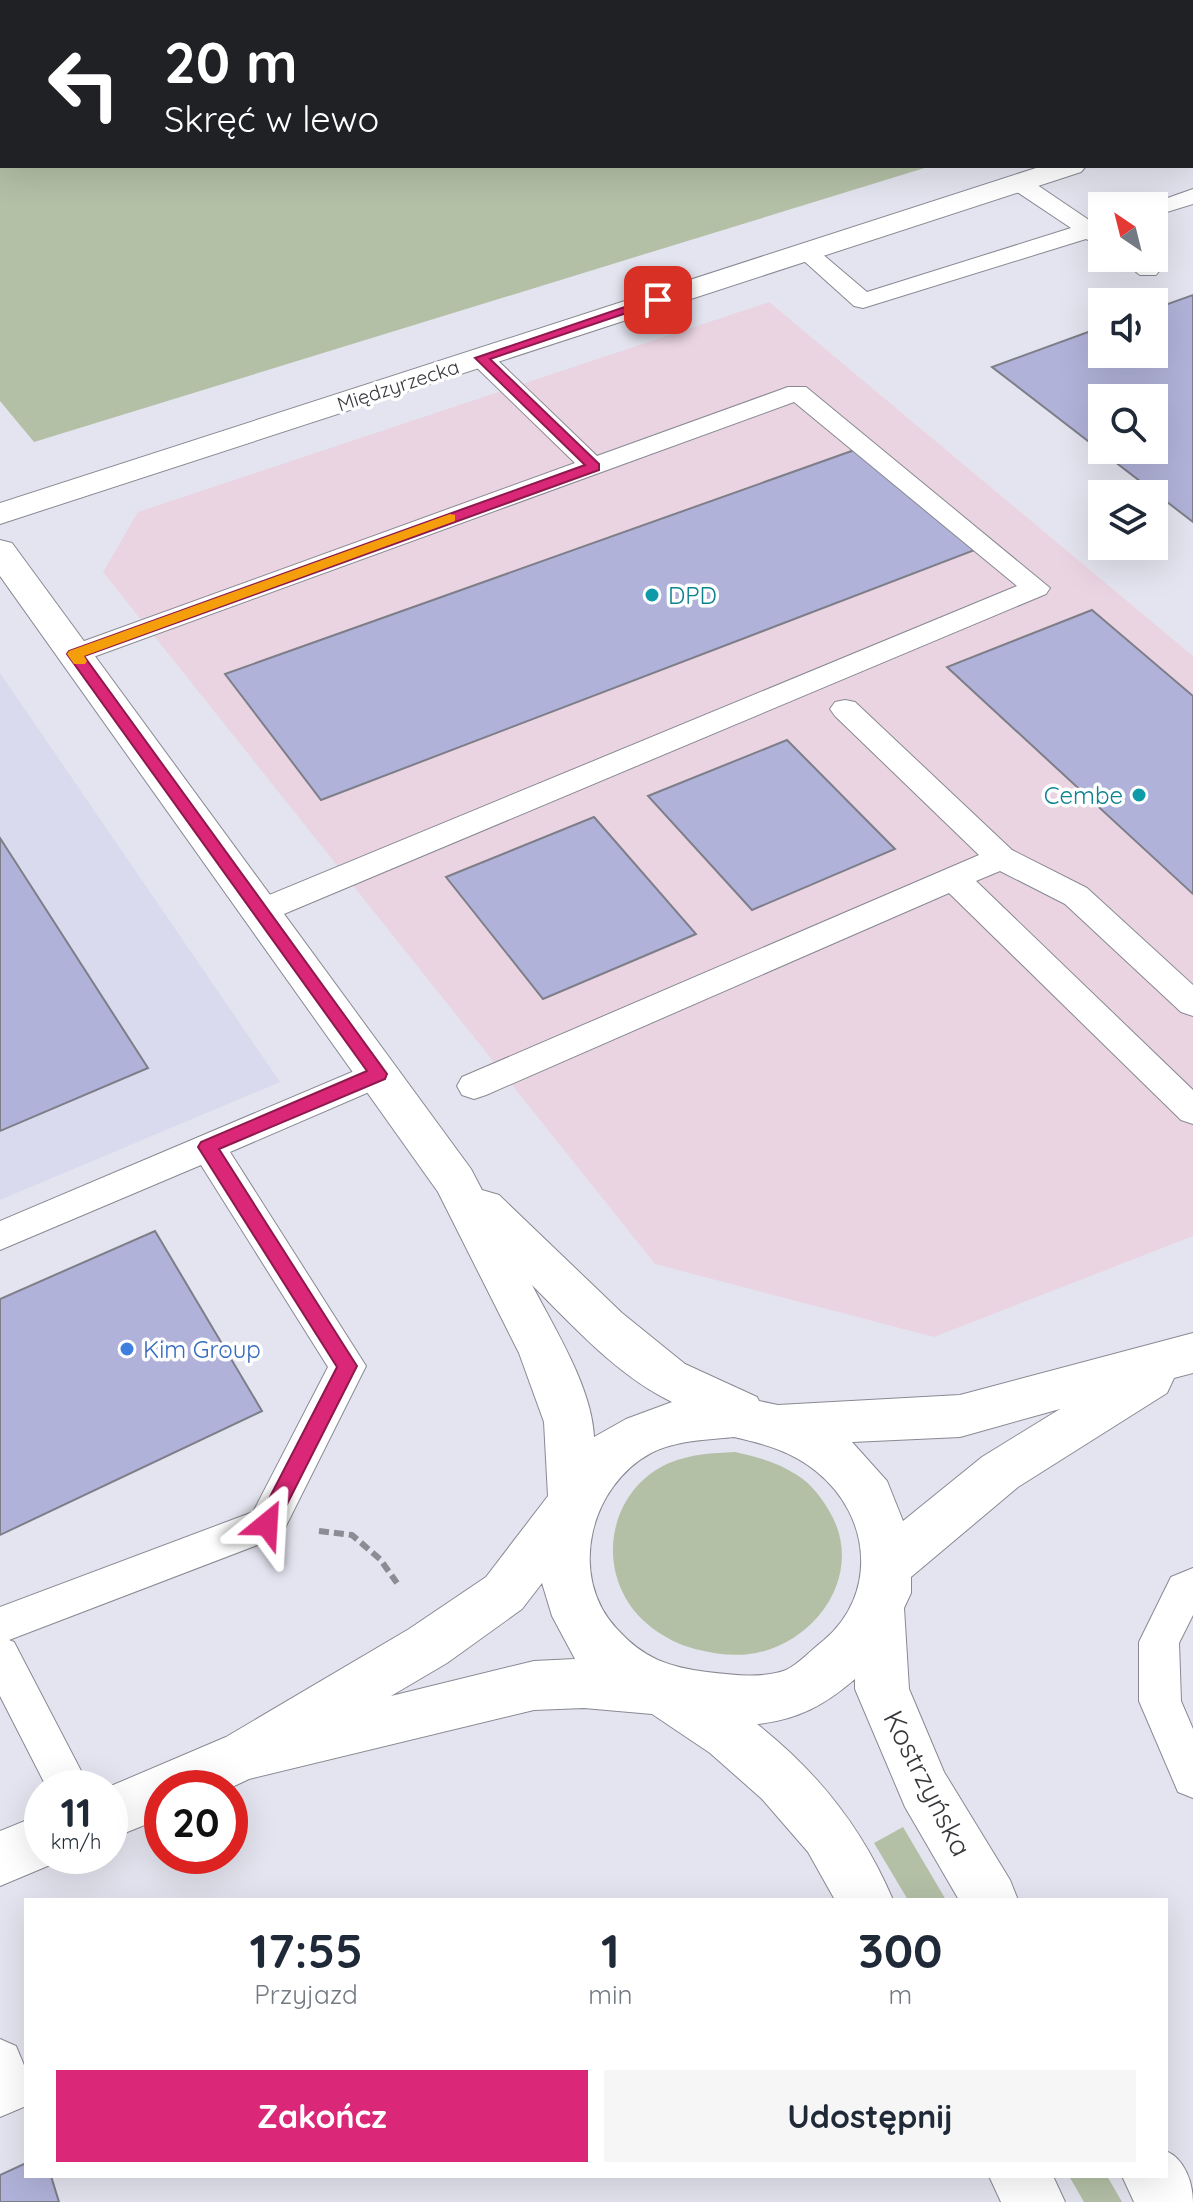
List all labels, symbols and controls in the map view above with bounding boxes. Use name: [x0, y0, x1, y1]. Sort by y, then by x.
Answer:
text: 20 m: [164, 27, 298, 97]
icon: left: [32, 32, 136, 136]
text: Skręć w lewo: [164, 96, 379, 141]
north arrow: [1088, 192, 1168, 272]
map controls: [1088, 192, 1168, 560]
pin: [624, 266, 692, 334]
icon: arrive: [636, 278, 680, 322]
button: sound: [1088, 288, 1168, 368]
street label: Międzyrzecka: [334, 354, 462, 416]
button: search: [1088, 384, 1168, 464]
button: layers: [1088, 480, 1168, 560]
place label: DPD: [668, 580, 717, 610]
marker: DPD: [643, 586, 661, 604]
place label: Cembe: [1044, 780, 1123, 810]
marker: Cembe: [1130, 786, 1148, 804]
place label: Kim Group: [143, 1334, 261, 1364]
marker: Kim Group: [118, 1340, 136, 1358]
position arrow: [225, 1482, 309, 1566]
street label: Kostrzyńska: [876, 1704, 980, 1862]
speed limit sign: 20: [144, 1770, 248, 1874]
text: 11: [60, 1787, 92, 1837]
text: km/h: [51, 1829, 101, 1854]
text: 17:55: [249, 1920, 363, 1980]
text: 1: [601, 1920, 620, 1980]
text: 300: [858, 1920, 943, 1980]
text: Przyjazd: [254, 1978, 358, 2011]
text: min: [588, 1978, 633, 2011]
text: m: [888, 1978, 912, 2011]
button: Zakończ: [56, 2070, 588, 2162]
button: Udostępnij: [604, 2070, 1136, 2162]

